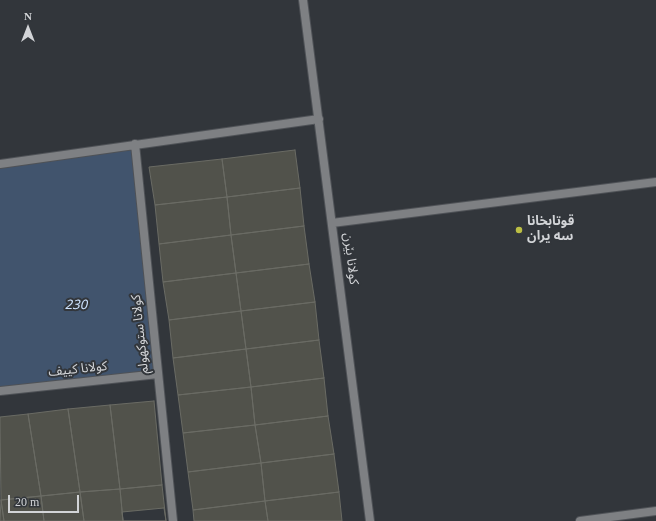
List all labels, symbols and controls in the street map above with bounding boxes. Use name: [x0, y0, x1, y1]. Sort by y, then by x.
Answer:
north arrow: [8, 8, 48, 48]
text: N: [24, 10, 32, 22]
place label: قوتابخانا سه يران: [527, 215, 574, 246]
marker: قوتابخانا سه يران: [514, 225, 524, 235]
street label: كولانا بێرن: [338, 232, 360, 286]
street label: كولانا ستوكهولم: [130, 294, 154, 374]
park label: 230: [65, 299, 87, 315]
street label: كولانا كييف: [48, 360, 108, 382]
scale bar: [10, 487, 81, 513]
text: 20 m: [15, 495, 39, 509]

